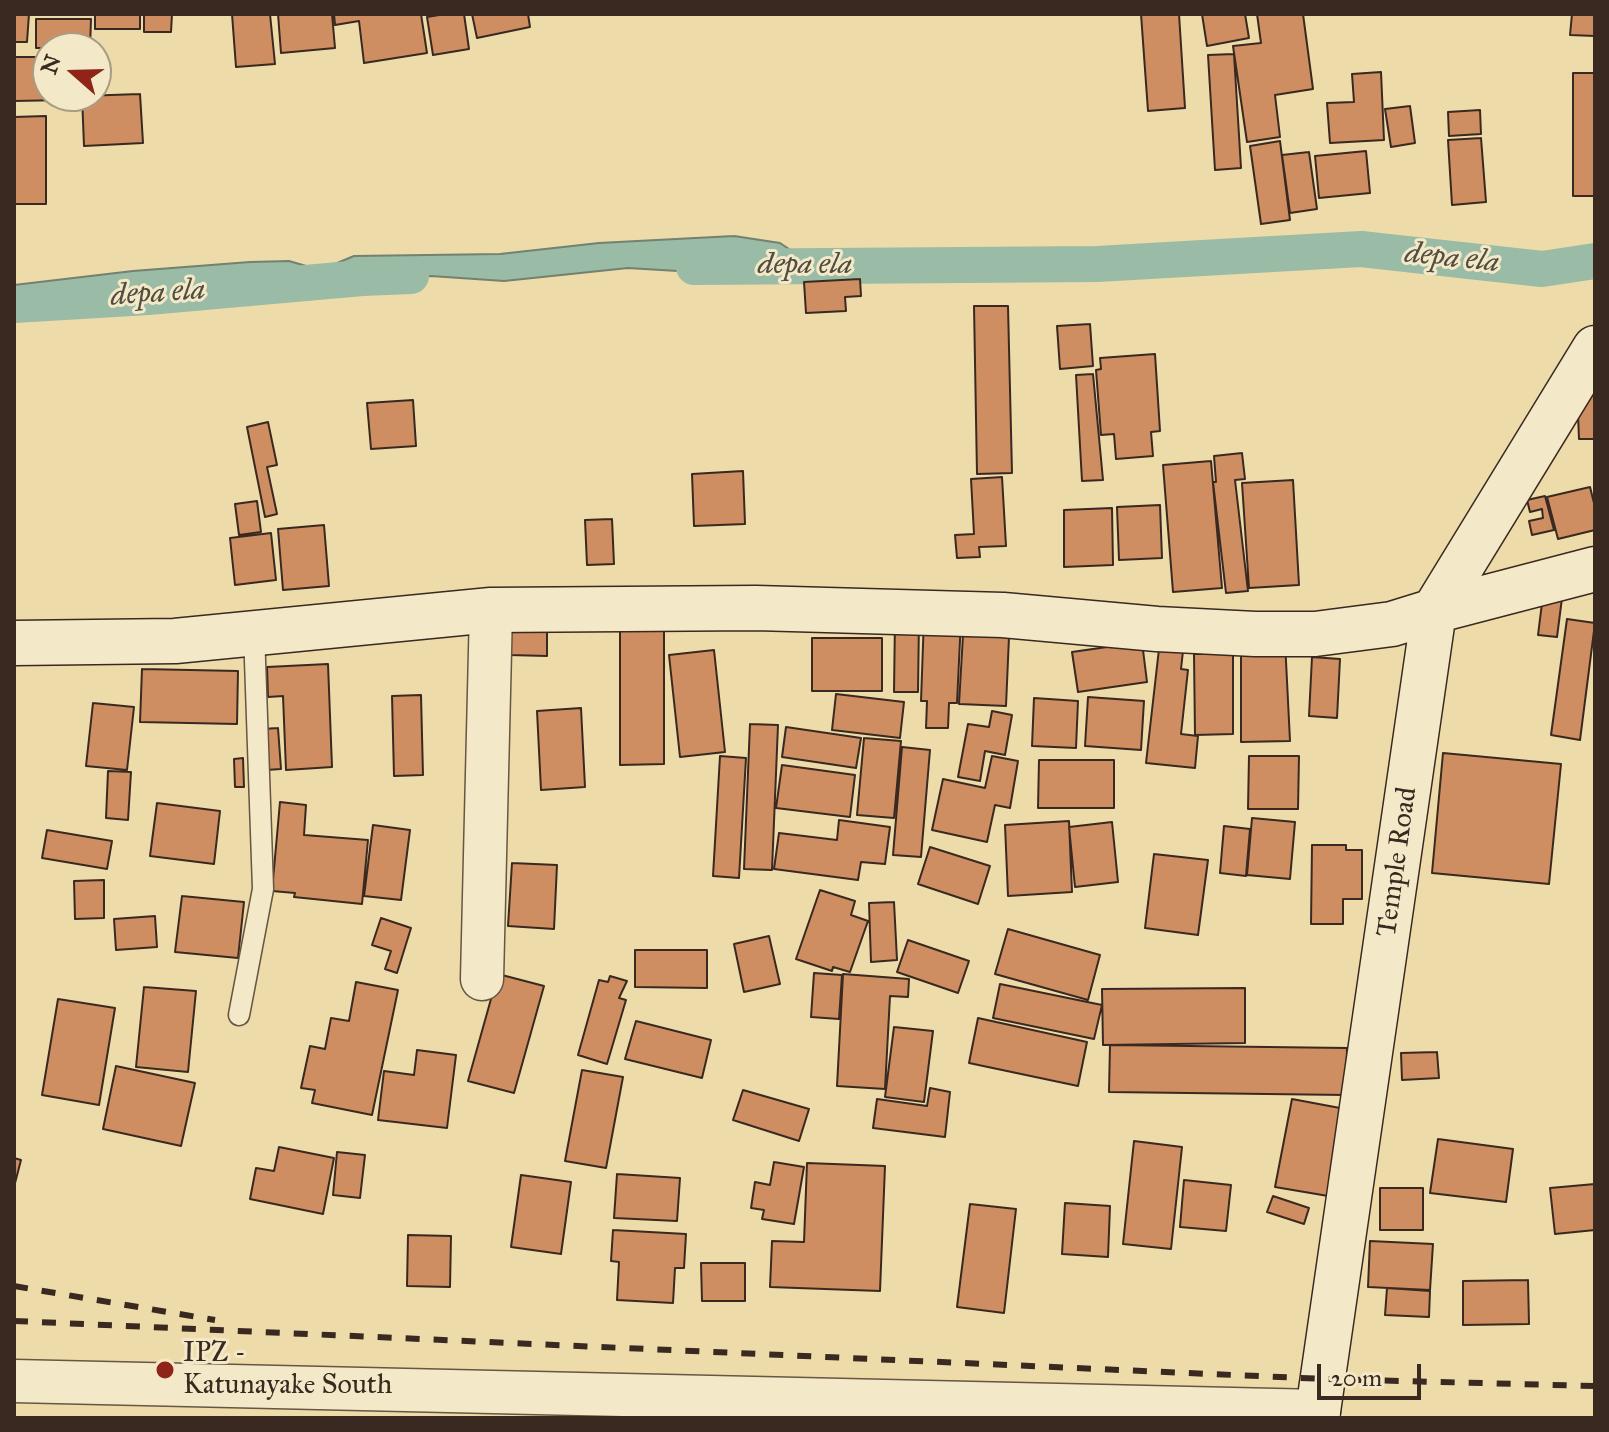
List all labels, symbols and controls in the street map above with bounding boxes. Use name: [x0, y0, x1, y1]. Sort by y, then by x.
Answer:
north arrow: [32, 32, 112, 112]
text: N: [35, 51, 67, 78]
water label: depa ela: [1403, 236, 1501, 282]
water label: depa ela: [758, 248, 852, 284]
water label: depa ela: [110, 273, 206, 315]
street label: Temple Road: [1371, 785, 1425, 939]
place label: IPZ - Katunayake South: [183, 1337, 392, 1403]
scale bar: [1321, 1348, 1425, 1398]
marker: IPZ - Katunayake South: [154, 1359, 176, 1381]
text: 20 m: [1331, 1363, 1382, 1393]

